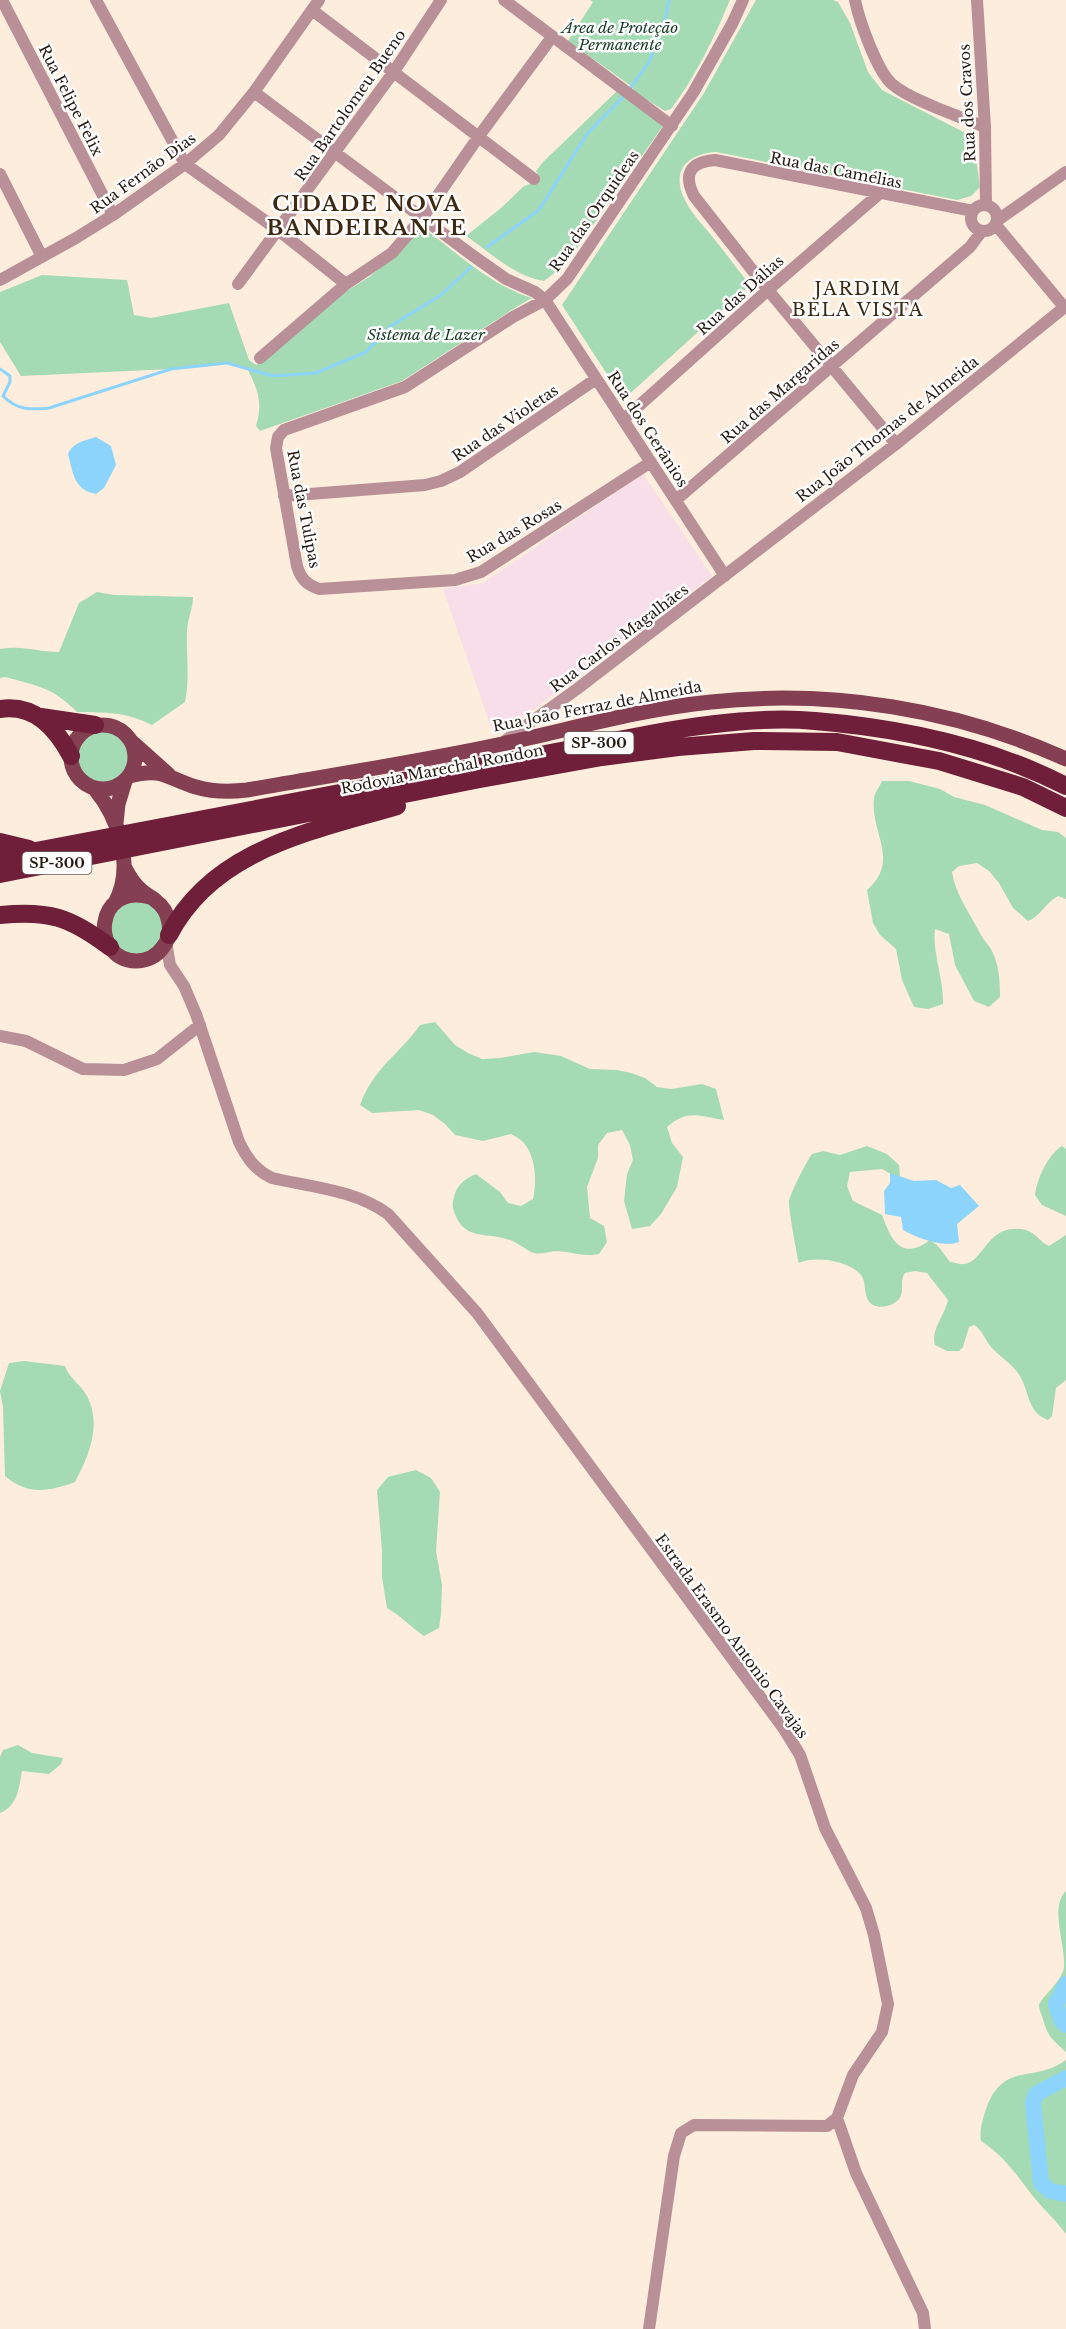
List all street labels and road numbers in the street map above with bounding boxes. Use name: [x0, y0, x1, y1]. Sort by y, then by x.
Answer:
street label: Rua Bartolomeu Bueno: [290, 25, 410, 184]
street label: Rua Felipe Felix: [35, 41, 107, 159]
street label: Rua dos Cravos: [954, 43, 980, 162]
street label: Rua Fernão Dias: [87, 128, 200, 218]
street label: Rua das Orquideas: [545, 146, 643, 275]
street label: Rua das Camélias: [768, 148, 904, 192]
street label: Rua das Dálias: [693, 251, 788, 339]
street label: Rua das Margaridas: [717, 334, 843, 448]
street label: Rua João Thomas de Almeida: [792, 351, 983, 506]
street label: Rua dos Gerânios: [603, 367, 693, 491]
street label: Rua das Violetas: [448, 380, 562, 466]
street label: Rua das Tulipas: [283, 448, 325, 570]
street label: Rua das Rosas: [463, 495, 565, 567]
street label: Rua Carlos Magalhães: [546, 580, 692, 696]
street label: Rua João Ferraz de Almeida: [491, 676, 704, 736]
road number: SP-300: [564, 732, 634, 754]
street label: Rodovia Marechal Rondon: [339, 740, 545, 798]
road number: SP-300: [22, 852, 92, 874]
street label: Estrada Erasmo Antonio Cavajas: [651, 1530, 813, 1742]

